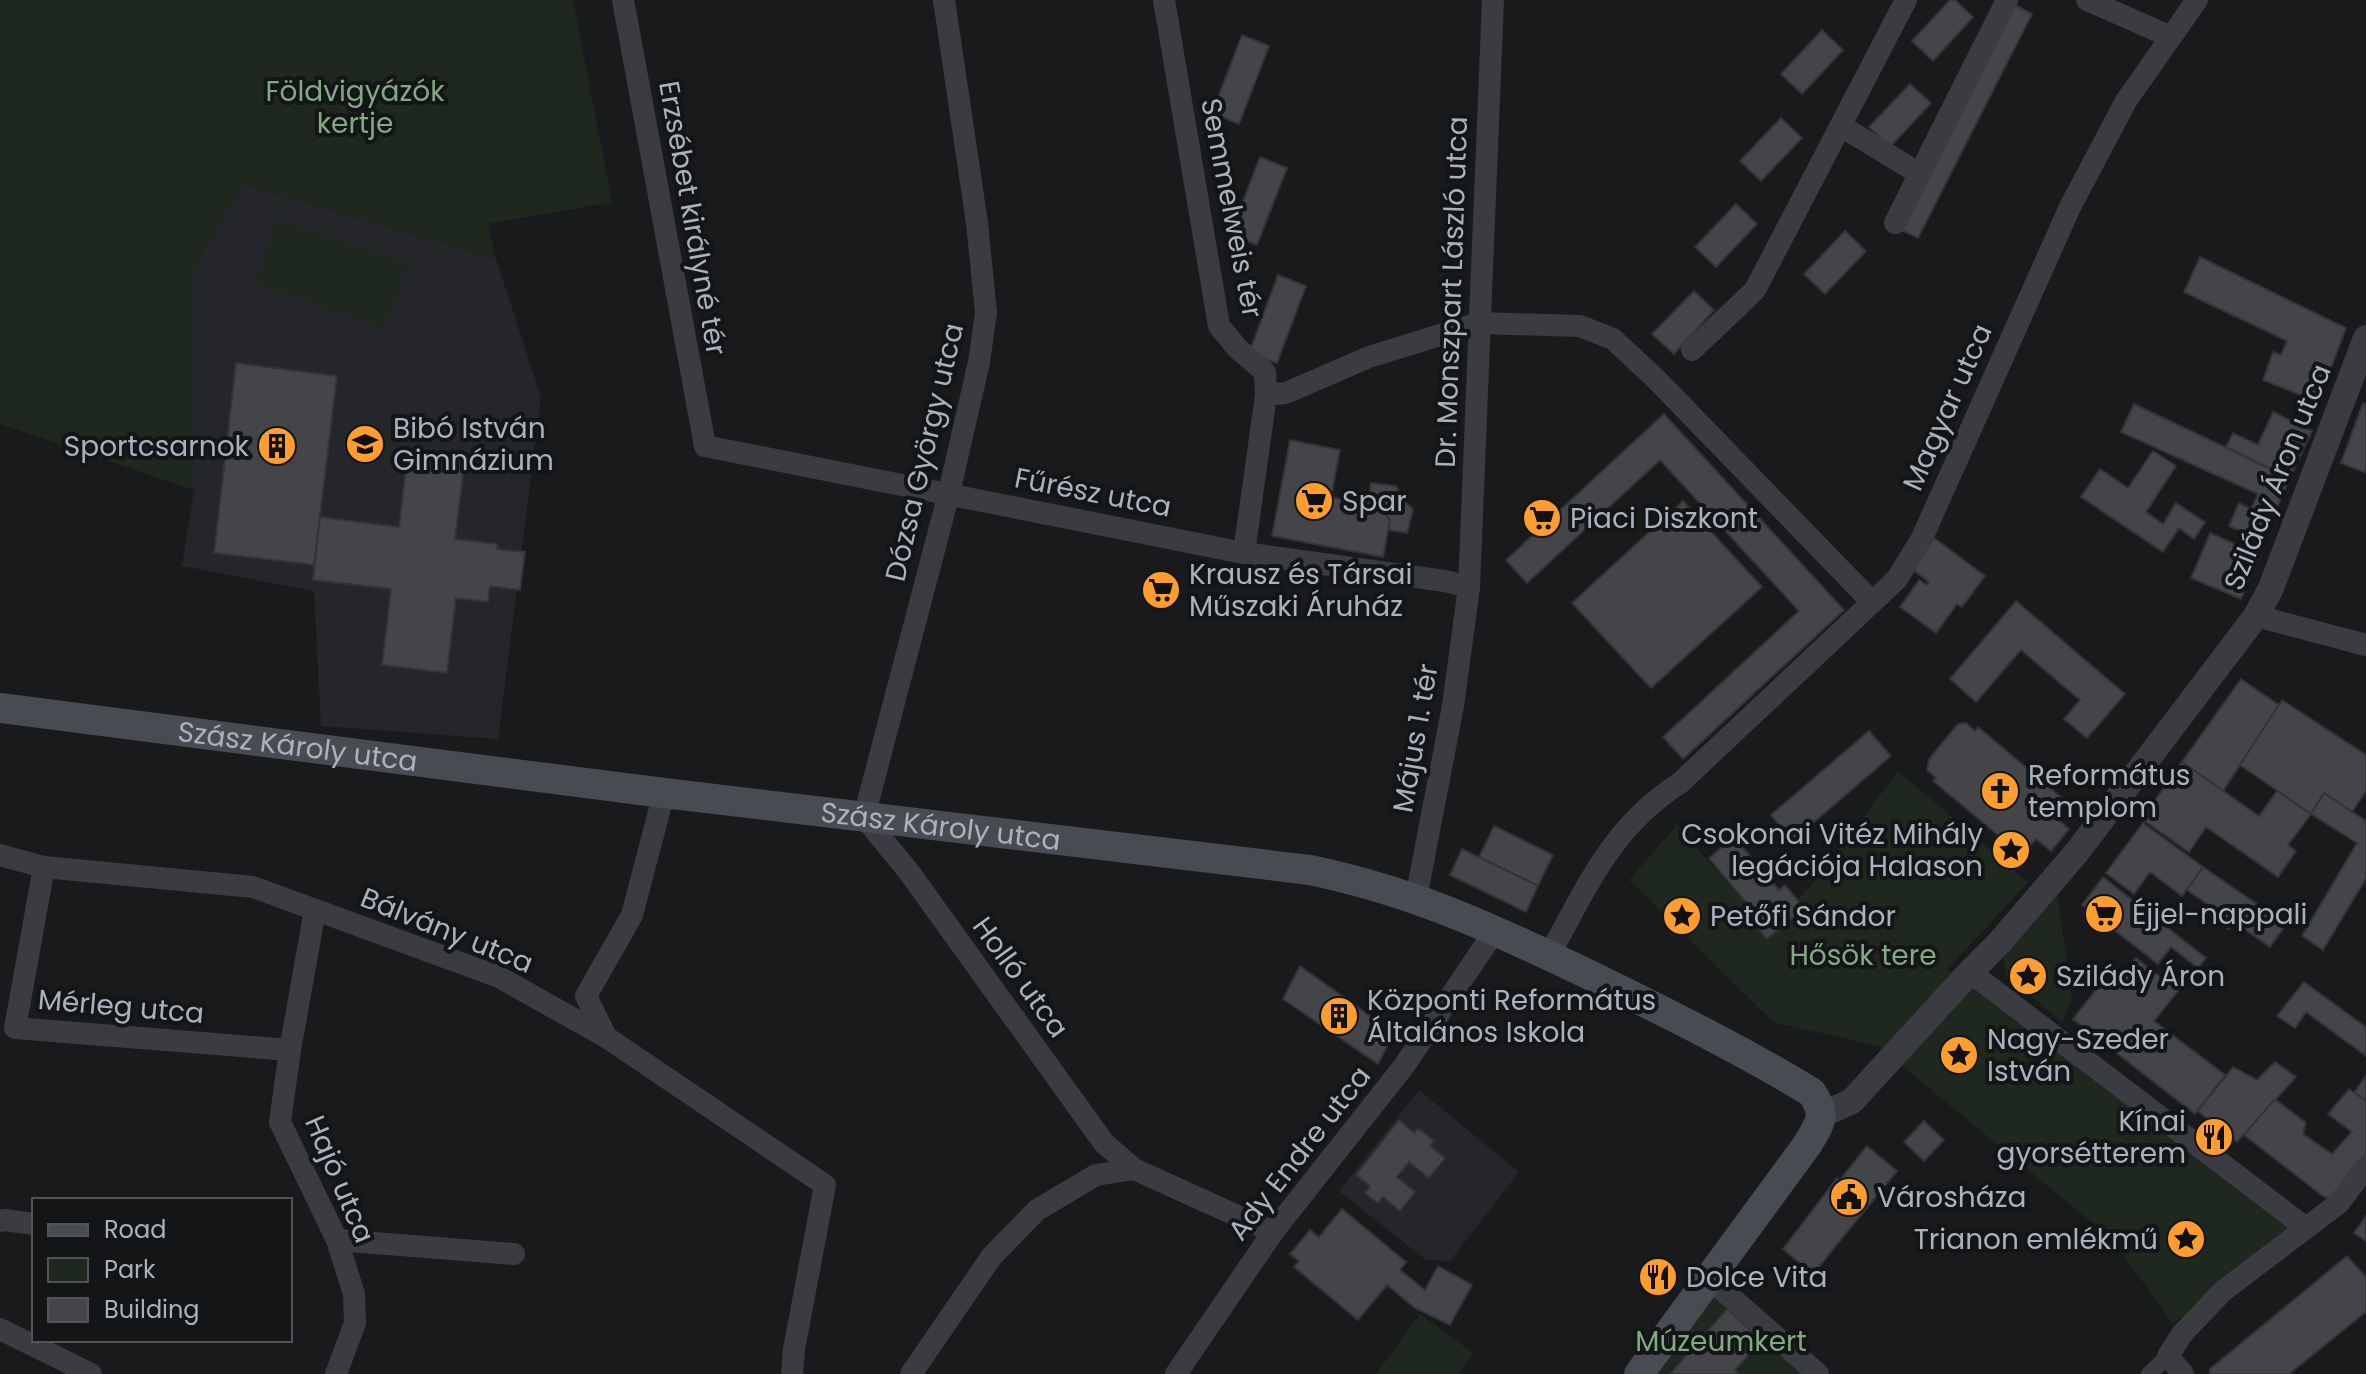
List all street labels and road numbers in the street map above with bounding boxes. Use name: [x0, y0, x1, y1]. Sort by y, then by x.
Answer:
street label: Erzsébet királyné tér: [649, 78, 736, 358]
street label: Semmelweis tér: [1191, 95, 1272, 321]
street label: Dr. Monszpart László utca: [1426, 116, 1477, 468]
street label: Magyar utca: [1893, 318, 2002, 497]
street label: Dózsa György utca: [876, 319, 973, 585]
street label: Szilády Áron utca: [2214, 358, 2341, 596]
street label: Fűrész utca: [1011, 458, 1175, 527]
street label: Május 1. tér: [1383, 661, 1448, 815]
street label: Szász Károly utca: [175, 712, 420, 781]
street label: Szász Károly utca: [818, 793, 1063, 860]
street label: Bálvány utca: [355, 878, 539, 983]
street label: Holló utca: [964, 909, 1078, 1046]
street label: Mérleg utca: [36, 980, 206, 1033]
street label: Ady Endre utca: [1219, 1058, 1380, 1249]
street label: Hajó utca: [295, 1110, 384, 1249]

